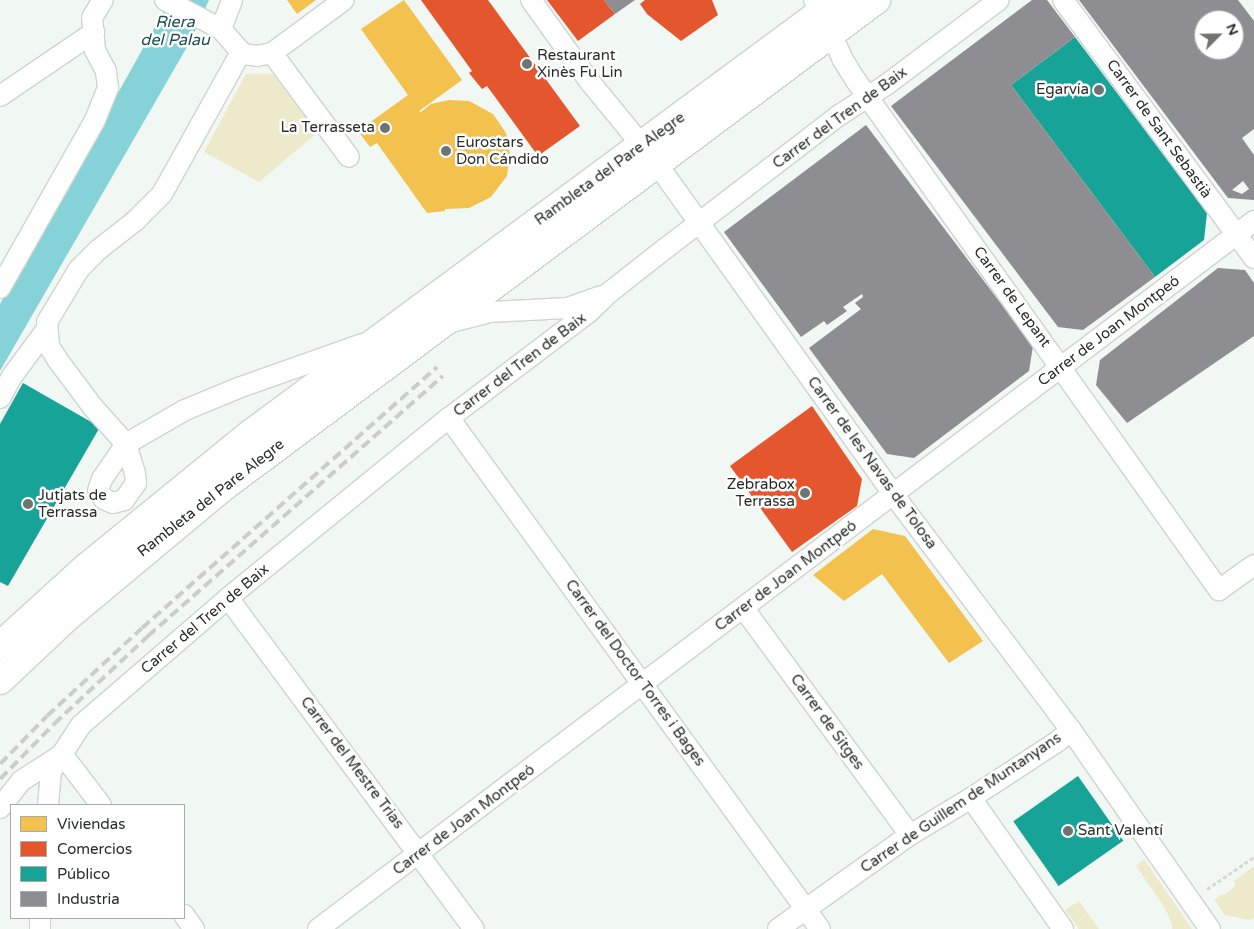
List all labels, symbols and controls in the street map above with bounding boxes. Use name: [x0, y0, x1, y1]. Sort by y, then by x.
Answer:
north arrow: [1194, 10, 1244, 60]
water label: Riera del Palau: [140, 12, 210, 50]
text: N: [1222, 21, 1242, 38]
place label: Restaurant Xinès Fu Lin: [537, 46, 623, 81]
street label: Carrer de Sant Sebastià: [1103, 56, 1215, 202]
marker: Restaurant Xinès Fu Lin: [521, 58, 533, 70]
street label: Carrer del Tren de Baix: [769, 63, 911, 173]
place label: Egarvía: [1036, 81, 1089, 99]
marker: Egarvía: [1093, 84, 1105, 96]
street label: Rambleta del Pare Alegre: [531, 109, 689, 229]
place label: La Terrasseta: [280, 119, 375, 137]
marker: La Terrasseta: [379, 122, 391, 134]
place label: Eurostars Don Cándido: [456, 133, 549, 168]
marker: Eurostars Don Cándido: [440, 145, 452, 157]
street label: Carrer de Lepant: [970, 243, 1054, 351]
street label: Carrer de Joan Montpeó: [1035, 272, 1183, 390]
street label: Carrer del Tren de Baix: [450, 309, 590, 421]
street label: Carrer de les Navas de Tolosa: [803, 373, 941, 553]
street label: Rambleta del Pare Alegre: [134, 435, 288, 561]
place label: Zebrabox Terrassa: [727, 475, 795, 510]
place label: Jutjats de Terrassa: [38, 486, 107, 521]
marker: Zebrabox Terrassa: [799, 487, 811, 499]
marker: Jutjats de Terrassa: [22, 498, 34, 510]
street label: Carrer de Joan Montpeó: [712, 517, 860, 635]
street label: Carrer del Tren de Baix: [137, 560, 273, 678]
street label: Carrer del Doctor Torres i Bages: [561, 576, 709, 770]
street label: Carrer de Sitges: [786, 671, 868, 773]
street label: Carrer del Mestre Trias: [296, 693, 408, 833]
street label: Carrer de Guillem de Muntanyans: [857, 729, 1065, 877]
street label: Carrer de Joan Montpeó: [390, 761, 538, 879]
legend: [10, 804, 185, 919]
text: Viviendas: [57, 815, 125, 833]
place label: Sant Valentí: [1078, 822, 1163, 840]
marker: Sant Valentí: [1062, 825, 1074, 837]
text: Comercios: [57, 840, 132, 858]
text: Público: [57, 865, 110, 883]
text: Industria: [57, 890, 120, 908]

